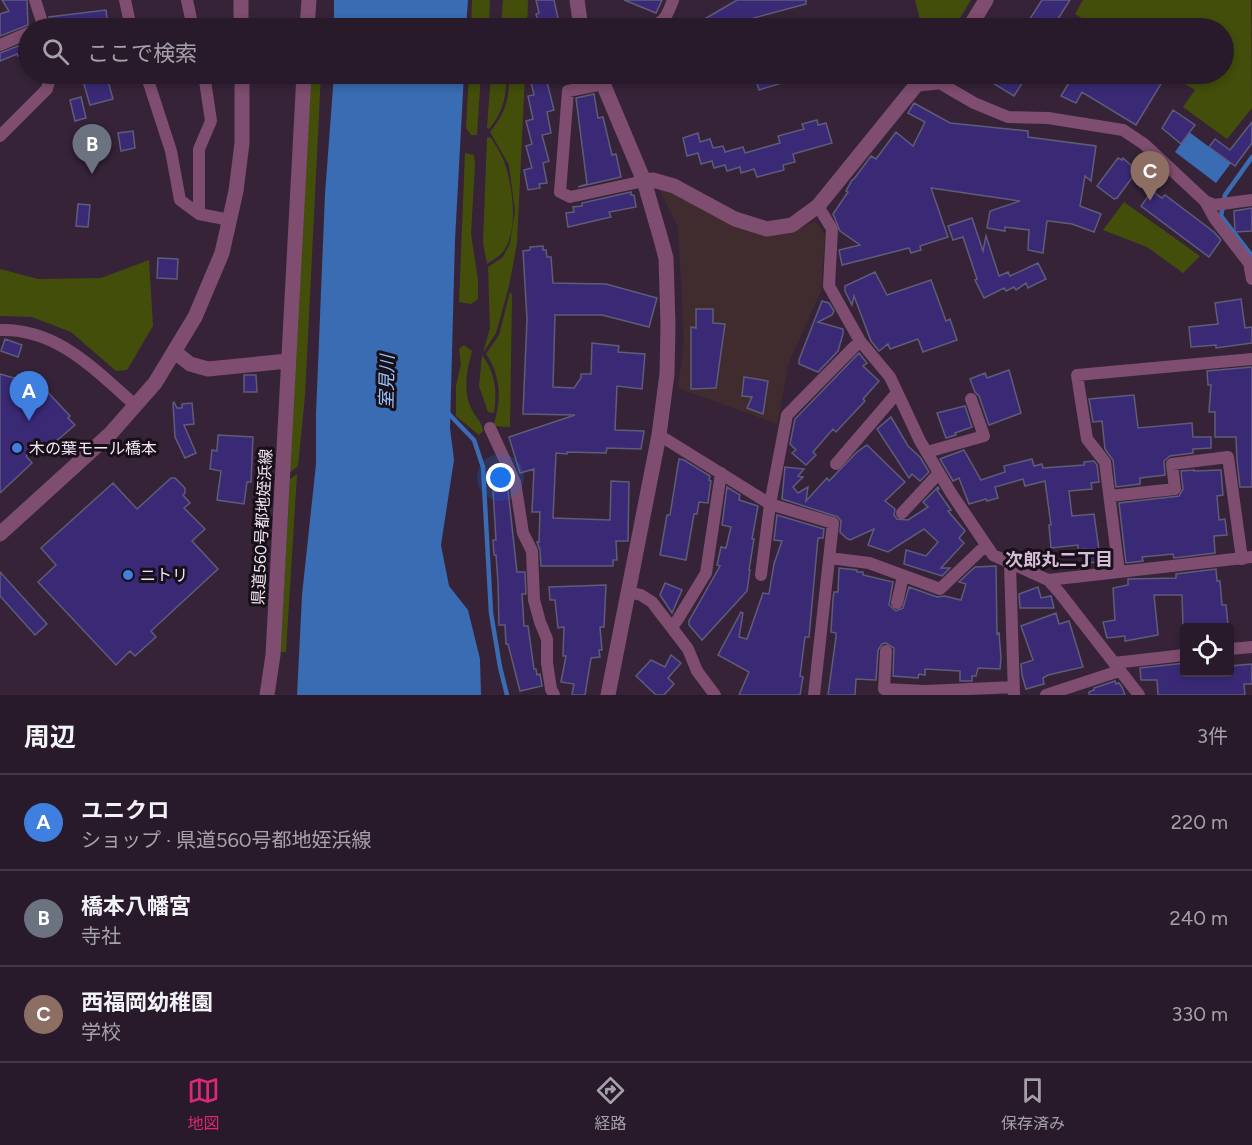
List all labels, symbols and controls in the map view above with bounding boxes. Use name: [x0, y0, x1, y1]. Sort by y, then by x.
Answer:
search box: [18, 18, 1234, 84]
icon: search: [39, 35, 72, 68]
text: ここで検索: [87, 40, 197, 67]
pin: B: [72, 124, 112, 174]
pin: C: [1130, 152, 1170, 201]
water label: 室見川: [376, 353, 399, 409]
pin: A: [9, 372, 48, 421]
place label: 木の葉モール橋本: [29, 439, 157, 458]
marker: 木の葉モール橋本: [10, 441, 24, 455]
street label: 県道560号都地姪浜線: [248, 448, 276, 606]
your location: [486, 463, 515, 492]
district label: 次郎丸二丁目: [1005, 549, 1113, 571]
place label: ニトリ: [140, 566, 188, 585]
marker: ニトリ: [121, 568, 135, 582]
map controls: [1180, 623, 1234, 677]
button: locate: [1180, 623, 1234, 677]
text: 周辺: [24, 721, 76, 753]
text: 3件: [1197, 724, 1228, 748]
text: ユニクロ: [81, 797, 169, 824]
text: A: [36, 810, 51, 834]
text: 220 m: [1171, 810, 1228, 834]
text: ショップ · 県道560号都地姪浜線: [81, 828, 372, 852]
text: 橋本八幡宮: [81, 893, 191, 920]
text: B: [37, 906, 50, 930]
text: 240 m: [1170, 906, 1228, 930]
text: 寺社: [81, 924, 121, 948]
text: 西福岡幼稚園: [81, 989, 213, 1016]
text: C: [36, 1002, 51, 1026]
text: 330 m: [1171, 1002, 1228, 1026]
text: 学校: [81, 1020, 121, 1044]
tab: 地図: [187, 1074, 220, 1134]
tab: 経路: [594, 1074, 627, 1134]
tab: 保存済み: [1001, 1074, 1065, 1134]

